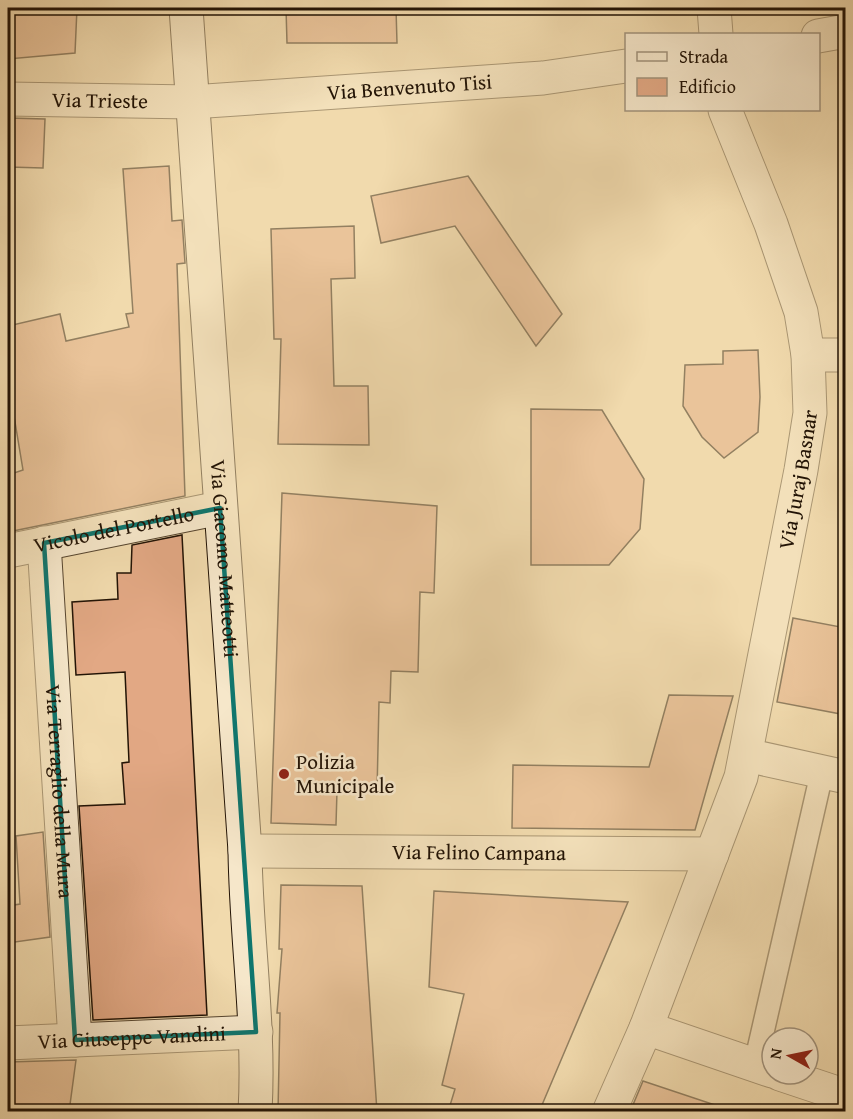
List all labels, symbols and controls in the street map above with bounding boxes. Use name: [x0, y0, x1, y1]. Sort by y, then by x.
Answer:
legend: [625, 33, 820, 111]
text: Strada: [679, 43, 729, 70]
street label: Via Benvenuto Tisi: [326, 66, 493, 108]
text: Edificio: [679, 73, 736, 100]
street label: Via Trieste: [52, 84, 148, 116]
street label: Via Juraj Basnar: [770, 407, 825, 552]
street label: Via Giacomo Matteotti: [203, 459, 247, 659]
street label: Vicolo del Portello: [31, 498, 197, 560]
street label: Via Terraglio della Mura: [38, 684, 82, 899]
place label: Polizia Municipale: [296, 746, 395, 801]
marker: Polizia Municipale: [277, 767, 291, 781]
street label: Via Felino Campana: [392, 836, 566, 868]
street label: Via Giuseppe Vandini: [37, 1017, 227, 1057]
north arrow: [760, 1026, 820, 1086]
text: N: [762, 1046, 788, 1061]

